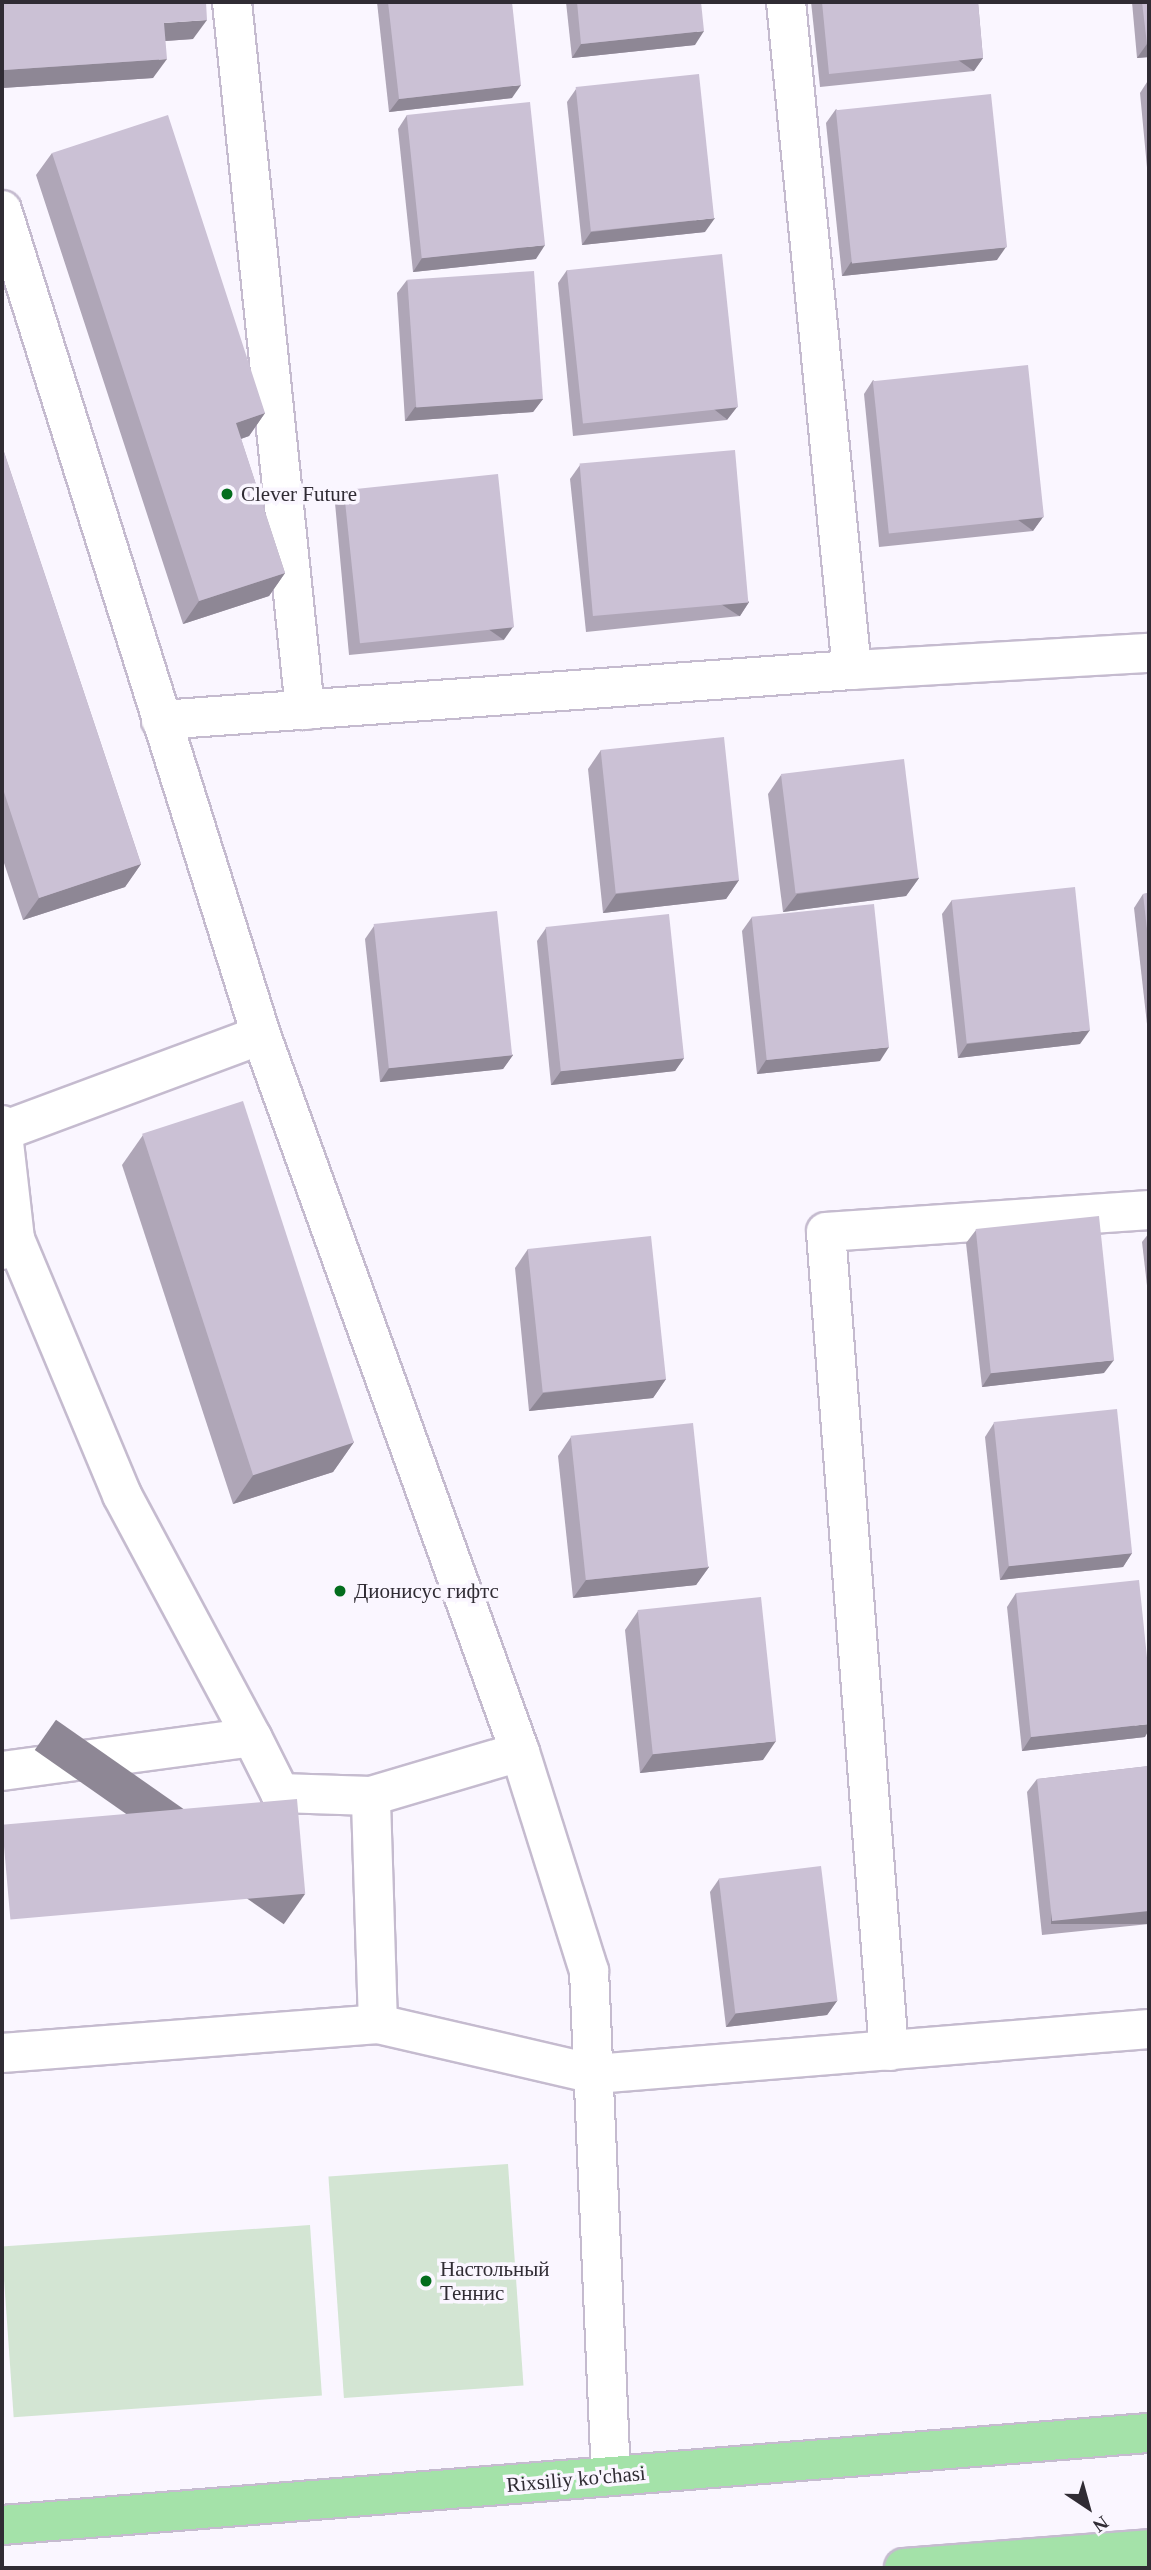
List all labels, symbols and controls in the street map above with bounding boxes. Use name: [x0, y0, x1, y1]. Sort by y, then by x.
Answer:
place label: Clever Future: [241, 481, 357, 507]
marker: Clever Future: [219, 486, 235, 502]
place label: Дионисус гифтс: [354, 1578, 499, 1604]
marker: Дионисус гифтс: [332, 1583, 348, 1599]
place label: Настольный Теннис: [440, 2256, 550, 2306]
marker: Настольный Теннис: [418, 2273, 434, 2289]
street label: Rixsiliy ko'chasi: [505, 2460, 647, 2498]
north arrow: [1053, 2472, 1123, 2542]
text: N: [1089, 2512, 1112, 2537]

